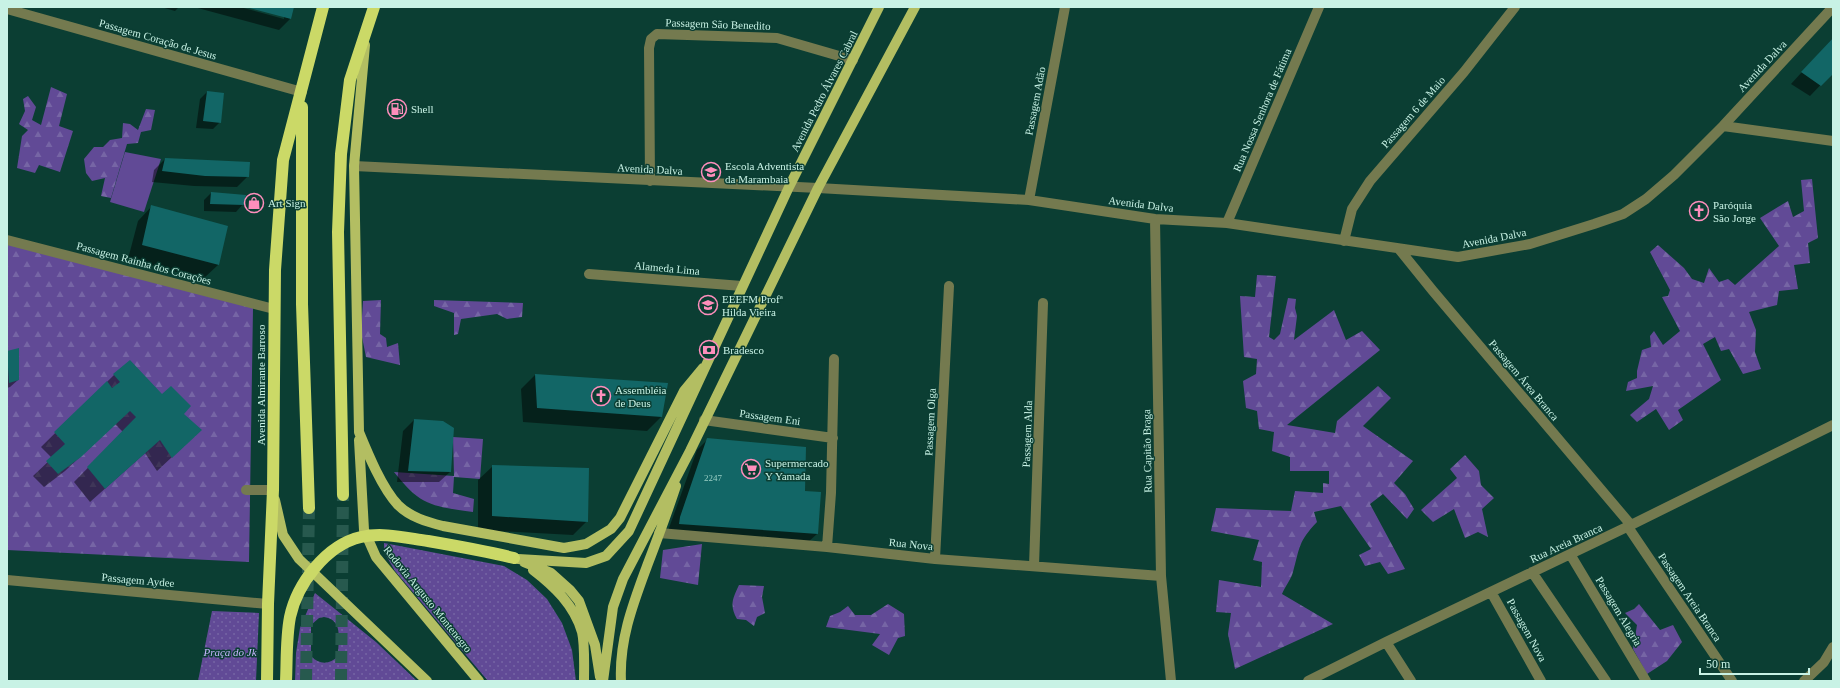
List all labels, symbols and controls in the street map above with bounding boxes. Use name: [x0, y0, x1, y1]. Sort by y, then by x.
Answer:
street label: Passagem Coração de Jesus: [98, 16, 218, 62]
street label: Passagem São Benedito: [665, 16, 771, 32]
street label: Avenida Pedro Álvares Cabral: [788, 29, 860, 153]
street label: Avenida Dalva: [1735, 38, 1789, 94]
street label: Rua Nossa Senhora de Fátima: [1231, 47, 1293, 173]
street label: Passagem Adão: [1022, 65, 1048, 136]
street label: Passagem 6 de Maio: [1379, 73, 1448, 150]
fuel station icon: Shell: [386, 98, 408, 120]
place label: Shell: [411, 103, 434, 115]
place label: Escola Adventista da Marambaia: [725, 160, 804, 185]
street label: Avenida Dalva: [617, 161, 683, 177]
school or university icon: Escola Adventista da Marambaia: [700, 161, 722, 183]
shop icon: Art Sign: [243, 192, 265, 214]
street label: Avenida Dalva: [1108, 194, 1174, 214]
place label: Art Sign: [268, 197, 306, 209]
place label: Paróquia São Jorge: [1713, 199, 1756, 224]
church icon: Paróquia São Jorge: [1688, 200, 1710, 222]
street label: Avenida Dalva: [1461, 226, 1527, 250]
street label: Passagem Rainha dos Corações: [75, 239, 213, 287]
street label: Alameda Lima: [634, 259, 700, 277]
place label: EEEFM Profª Hilda Vieira: [722, 293, 784, 318]
school or university icon: EEEFM Profª Hilda Vieira: [697, 294, 719, 316]
street label: Avenida Almirante Barroso: [255, 324, 267, 445]
street label: Passagem Área Branca: [1487, 337, 1561, 423]
bank icon: Bradesco: [698, 339, 720, 361]
place label: Bradesco: [723, 344, 764, 356]
place label: Assembléia de Deus: [615, 384, 666, 409]
church icon: Assembléia de Deus: [590, 385, 612, 407]
street label: Passagem Olga: [922, 388, 938, 456]
street label: Passagem Alda: [1020, 400, 1034, 468]
street label: Passagem Eni: [739, 407, 801, 427]
street label: Rua Capitão Braga: [1140, 409, 1154, 493]
place label: Supermercado Y Yamada: [765, 457, 829, 482]
supermarket icon: Supermercado Y Yamada: [740, 458, 762, 480]
house number: 2247: [704, 473, 723, 483]
street label: Rua Areia Branca: [1528, 521, 1604, 565]
street label: Rua Nova: [888, 536, 934, 552]
street label: Rodovia Augusto Montenegro: [381, 543, 475, 655]
street label: Passagem Areia Branca: [1656, 551, 1724, 643]
street label: Passagem Aydee: [101, 571, 175, 589]
street label: Passagem Alegria: [1594, 574, 1644, 648]
street label: Passagem Nova: [1505, 596, 1549, 664]
park label: Praça do Jk: [202, 646, 258, 658]
scale bar: [1700, 650, 1809, 676]
text: 50 m: [1706, 657, 1731, 671]

